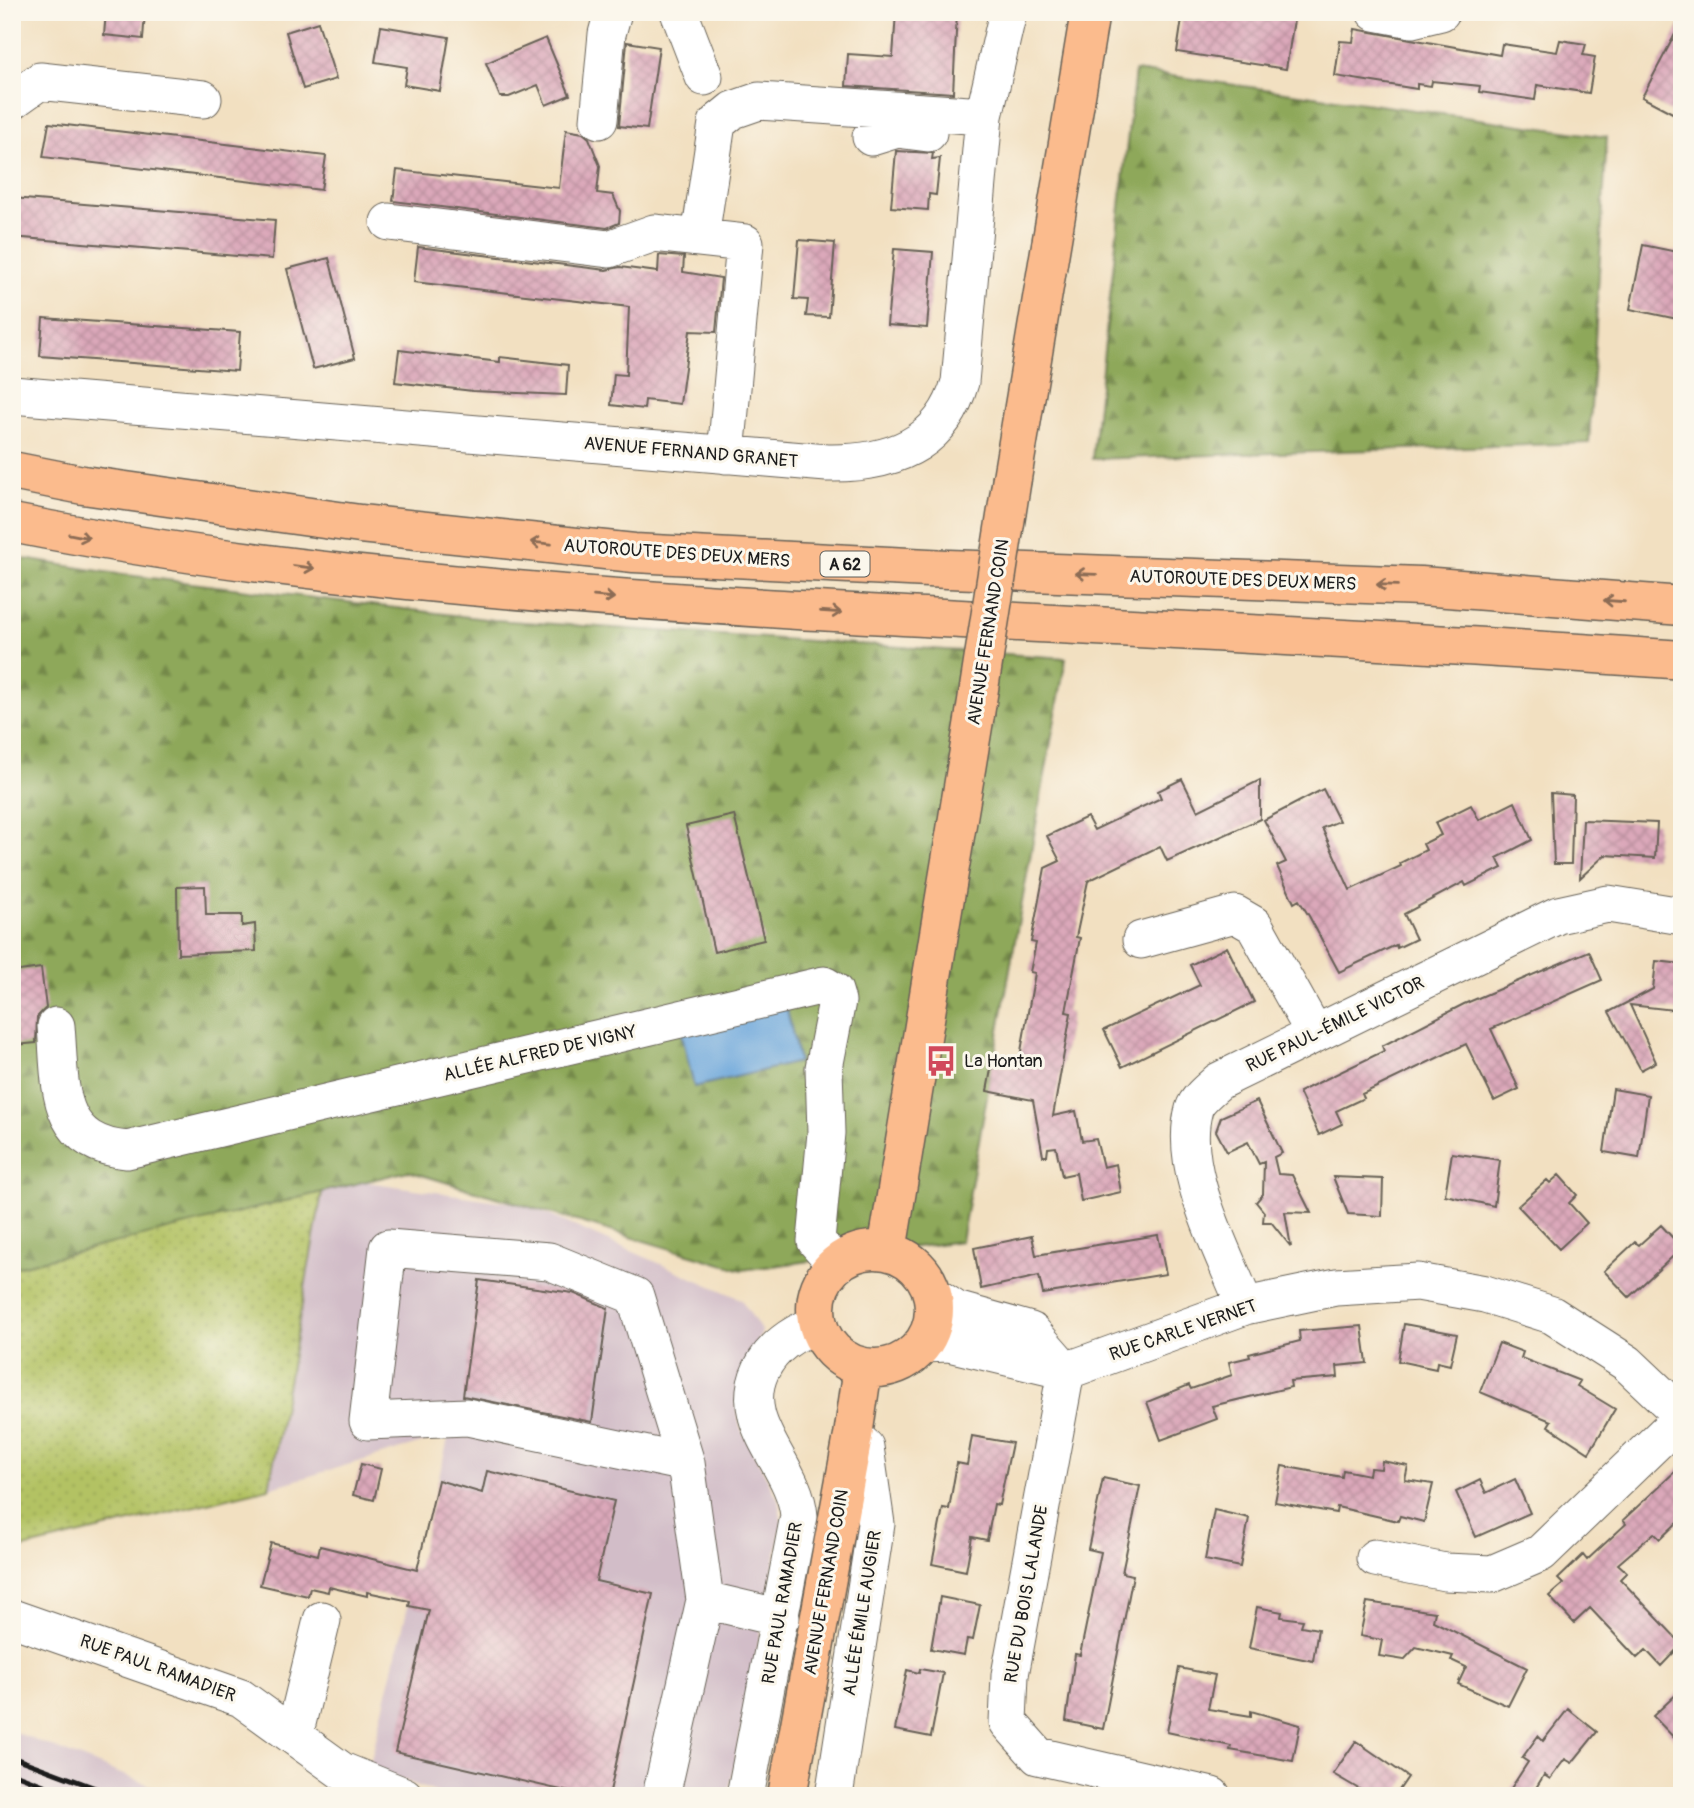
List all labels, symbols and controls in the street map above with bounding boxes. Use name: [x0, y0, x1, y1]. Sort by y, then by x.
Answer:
street label: AVENUE FERNAND GRANET: [583, 432, 799, 473]
one-way arrow: [67, 530, 90, 543]
street label: AUTOROUTE DES DEUX MERS: [563, 534, 791, 573]
one-way arrow: [530, 536, 553, 549]
street label: AVENUE FERNAND COIN: [962, 537, 1015, 727]
road number: A 62: [820, 552, 870, 576]
one-way arrow: [293, 561, 315, 574]
street label: AUTOROUTE DES DEUX MERS: [1129, 565, 1357, 596]
one-way arrow: [1075, 567, 1098, 581]
one-way arrow: [1376, 578, 1399, 592]
one-way arrow: [592, 591, 615, 604]
one-way arrow: [1603, 594, 1625, 607]
one-way arrow: [819, 605, 842, 618]
street label: RUE PAUL-ÉMILE VICTOR: [1242, 971, 1428, 1078]
street label: ALLÉE ALFRED DE VIGNY: [441, 1020, 640, 1087]
bus stop icon: La Hontan: [924, 1044, 958, 1078]
place label: La Hontan: [964, 1050, 1043, 1073]
street label: RUE CARLE VERNET: [1106, 1294, 1260, 1366]
street label: AVENUE FERNAND COIN: [799, 1487, 854, 1677]
street label: RUE DU BOIS LALANDE: [1000, 1503, 1053, 1685]
street label: RUE PAUL RAMADIER: [757, 1520, 808, 1686]
street label: ALLÉE ÉMILE AUGIER: [838, 1529, 887, 1697]
street label: RUE PAUL RAMADIER: [77, 1630, 239, 1707]

